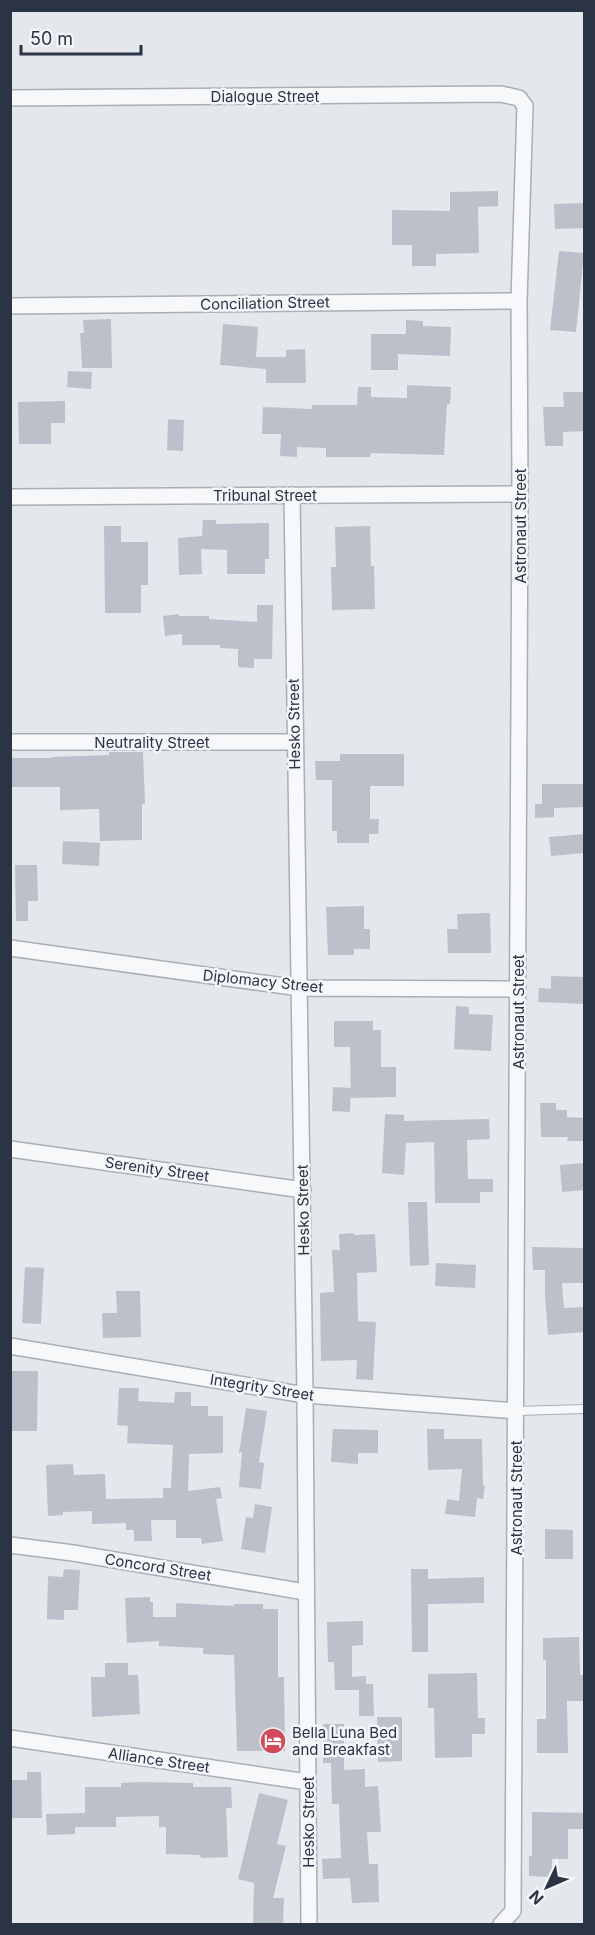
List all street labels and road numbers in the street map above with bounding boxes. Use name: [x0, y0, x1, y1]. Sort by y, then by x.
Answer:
street label: Dialogue Street: [211, 87, 320, 106]
street label: Conciliation Street: [200, 292, 330, 314]
street label: Astronaut Street: [511, 468, 530, 584]
street label: Tribunal Street: [213, 486, 317, 505]
street label: Hesko Street: [284, 678, 304, 770]
street label: Neutrality Street: [94, 733, 210, 752]
street label: Astronaut Street: [509, 954, 528, 1070]
street label: Diplomacy Street: [202, 965, 324, 997]
street label: Serenity Street: [104, 1152, 210, 1186]
street label: Hesko Street: [293, 1164, 313, 1256]
street label: Integrity Street: [209, 1369, 316, 1405]
street label: Astronaut Street: [507, 1440, 526, 1556]
street label: Concord Street: [103, 1549, 213, 1585]
street label: Alliance Street: [107, 1743, 211, 1777]
street label: Hesko Street: [299, 1776, 318, 1868]

